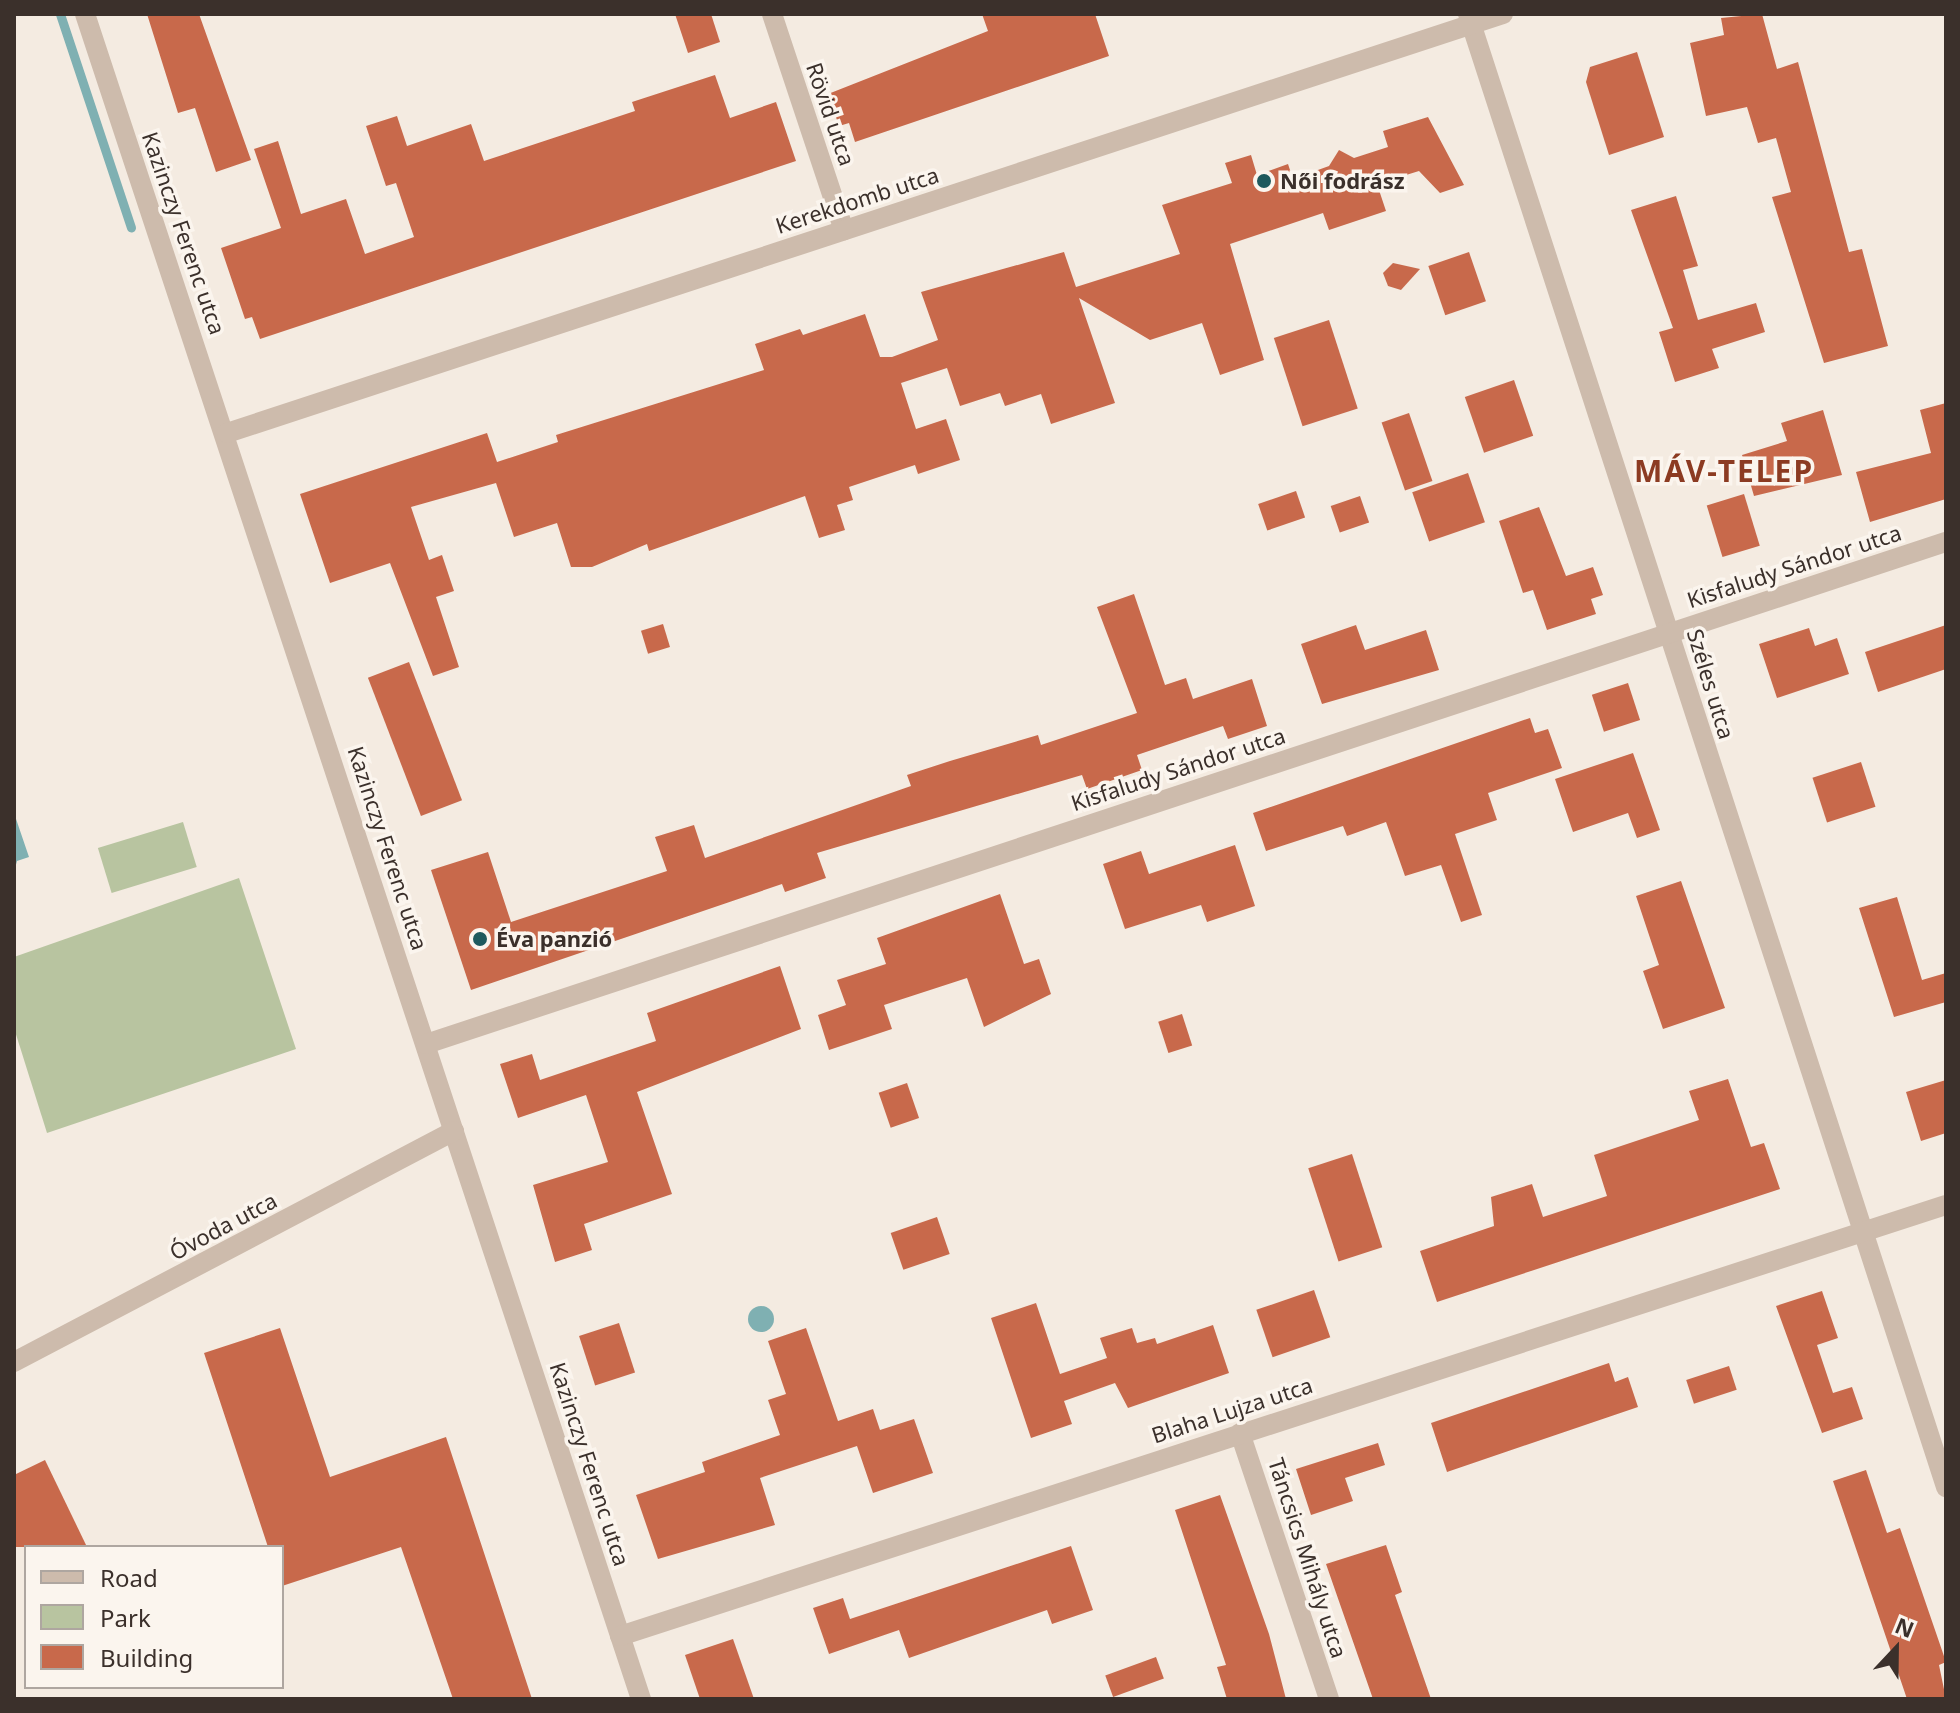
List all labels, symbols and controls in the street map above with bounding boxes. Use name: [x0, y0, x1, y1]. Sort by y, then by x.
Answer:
street label: Rövid utca: [801, 59, 861, 169]
street label: Kazinczy Ferenc utca: [137, 128, 231, 338]
street label: Kerekdomb utca: [772, 161, 942, 239]
place label: Női fodrász: [1280, 168, 1405, 194]
marker: Női fodrász: [1255, 172, 1273, 190]
district label: MÁV-TELEP: [1634, 453, 1814, 489]
street label: Kisfaludy Sándor utca: [1684, 519, 1904, 613]
street label: Széles utca: [1682, 626, 1740, 742]
street label: Kisfaludy Sándor utca: [1068, 722, 1288, 816]
street label: Kazinczy Ferenc utca: [343, 743, 433, 953]
place label: Éva panzió: [496, 926, 612, 952]
marker: Éva panzió: [471, 930, 489, 948]
street label: Óvoda utca: [165, 1187, 281, 1265]
street label: Kazinczy Ferenc utca: [545, 1359, 635, 1569]
street label: Blaha Lujza utca: [1148, 1372, 1316, 1448]
street label: Táncsics Mihály utca: [1263, 1455, 1353, 1661]
legend: [24, 1545, 284, 1689]
text: Road: [100, 1561, 158, 1594]
text: Park: [100, 1601, 151, 1634]
north arrow: [1856, 1609, 1936, 1689]
text: N: [1891, 1609, 1919, 1644]
text: Building: [100, 1641, 193, 1674]

